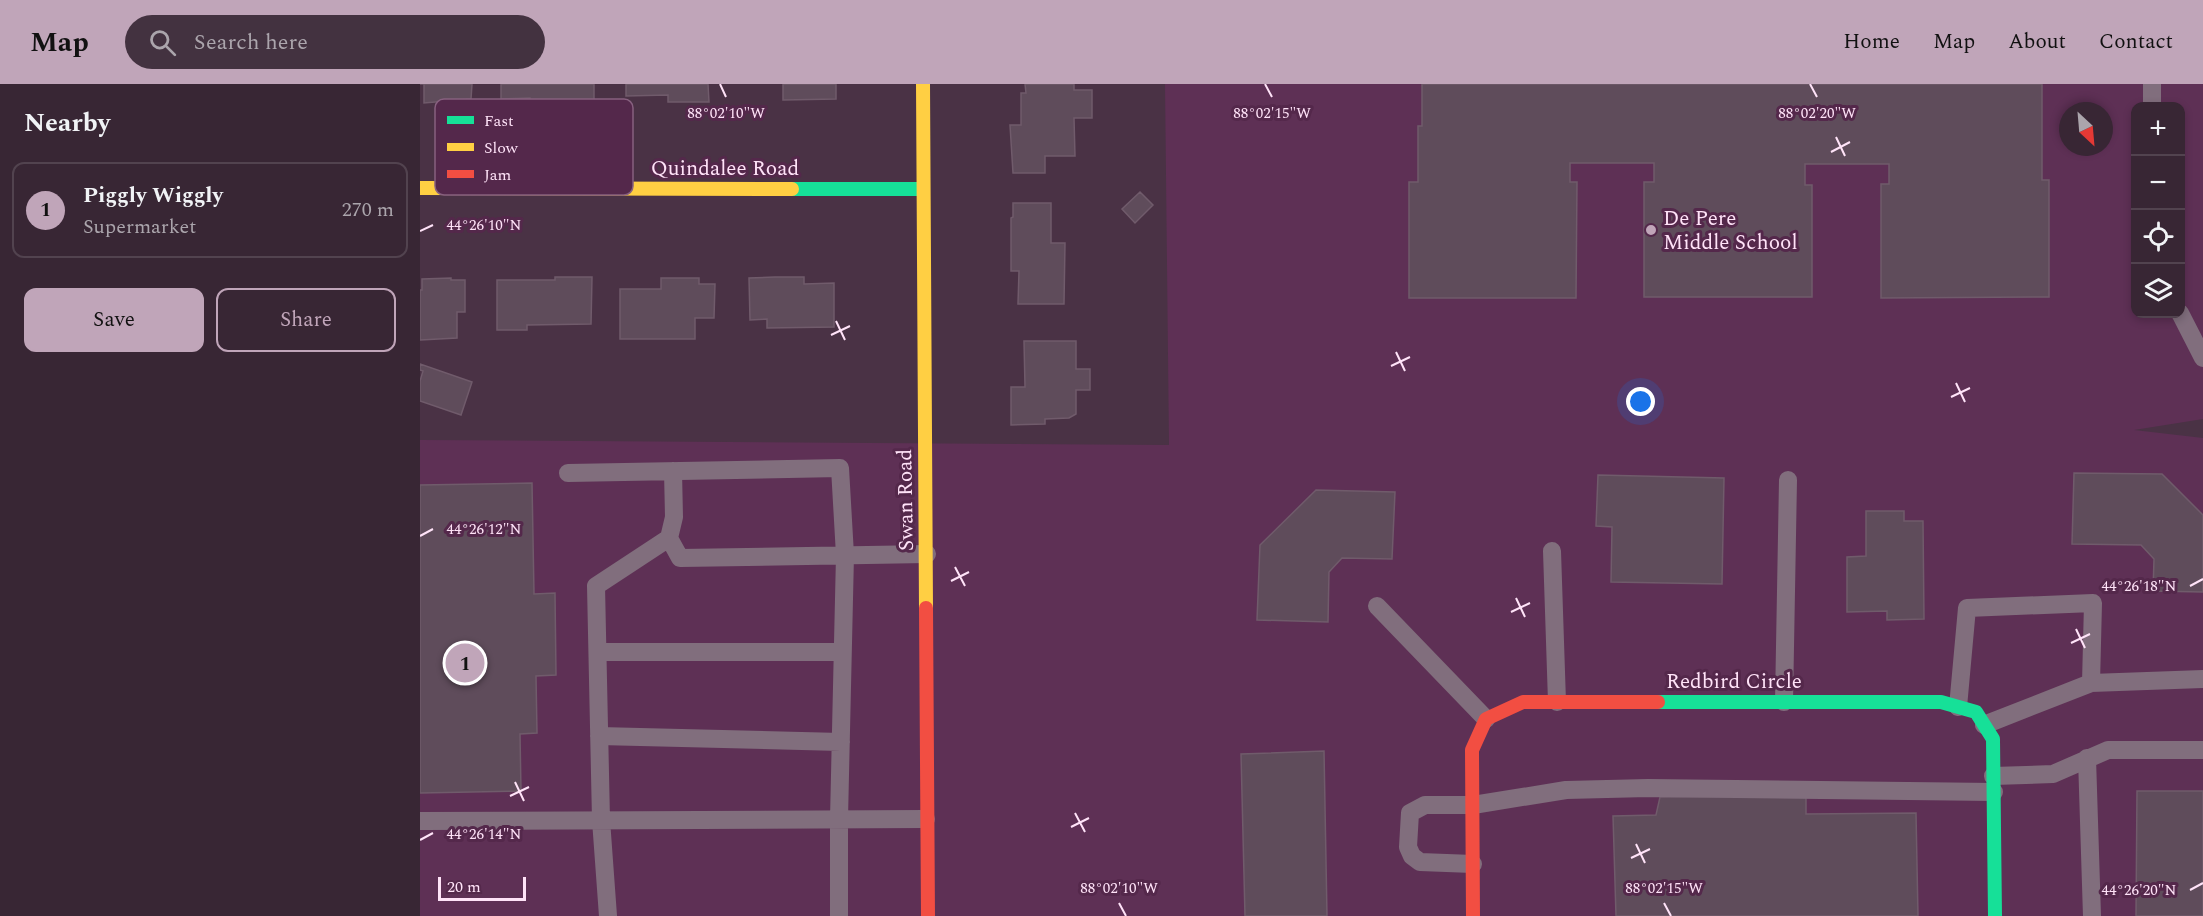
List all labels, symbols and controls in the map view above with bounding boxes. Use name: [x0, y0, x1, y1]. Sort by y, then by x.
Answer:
search box: [125, 15, 545, 69]
text: Map: [30, 21, 89, 64]
icon: search: [146, 26, 179, 59]
text: Search here: [194, 26, 308, 59]
text: Home: [1843, 26, 1900, 58]
text: Map: [1933, 26, 1975, 58]
text: About: [2008, 26, 2066, 58]
text: Contact: [2099, 26, 2173, 58]
legend: [435, 99, 633, 195]
text: 88°02'10"W: [687, 102, 765, 125]
text: 88°02'15"W: [1233, 102, 1311, 125]
text: 88°02'20"W: [1778, 102, 1856, 125]
north arrow: [2059, 102, 2113, 156]
map controls: [2131, 102, 2185, 318]
button: +: [2131, 102, 2185, 156]
text: Nearby: [24, 103, 110, 143]
text: Fast: [484, 109, 514, 133]
text: Slow: [484, 136, 519, 160]
street label: Quindalee Road: [651, 153, 799, 185]
button: −: [2131, 156, 2185, 210]
text: Jam: [484, 163, 512, 187]
text: Piggly Wiggly: [83, 179, 223, 212]
text: 1: [40, 195, 51, 225]
text: 270 m: [342, 195, 394, 225]
place label: De Pere Middle School: [1663, 203, 1798, 259]
button: locate: [2131, 210, 2185, 264]
text: Supermarket: [83, 212, 196, 242]
text: 44°26'10"N: [447, 214, 522, 237]
marker: De Pere Middle School: [1644, 223, 1658, 237]
button: layers: [2131, 264, 2185, 318]
button: Save: [24, 288, 204, 352]
button: Share: [216, 288, 396, 352]
your location: [1626, 387, 1655, 416]
street label: Swan Road: [889, 448, 923, 551]
text: 44°26'12"N: [447, 518, 522, 541]
text: 44°26'18"N: [2102, 575, 2177, 598]
pin: 1: [446, 640, 484, 686]
street label: Redbird Circle: [1666, 666, 1802, 698]
text: 44°26'14"N: [447, 823, 522, 846]
scale bar: [438, 874, 526, 902]
text: 20 m: [447, 875, 481, 899]
text: 88°02'10"W: [1080, 877, 1158, 900]
text: 88°02'15"W: [1625, 877, 1703, 900]
text: 44°26'20"N: [2102, 879, 2177, 902]

